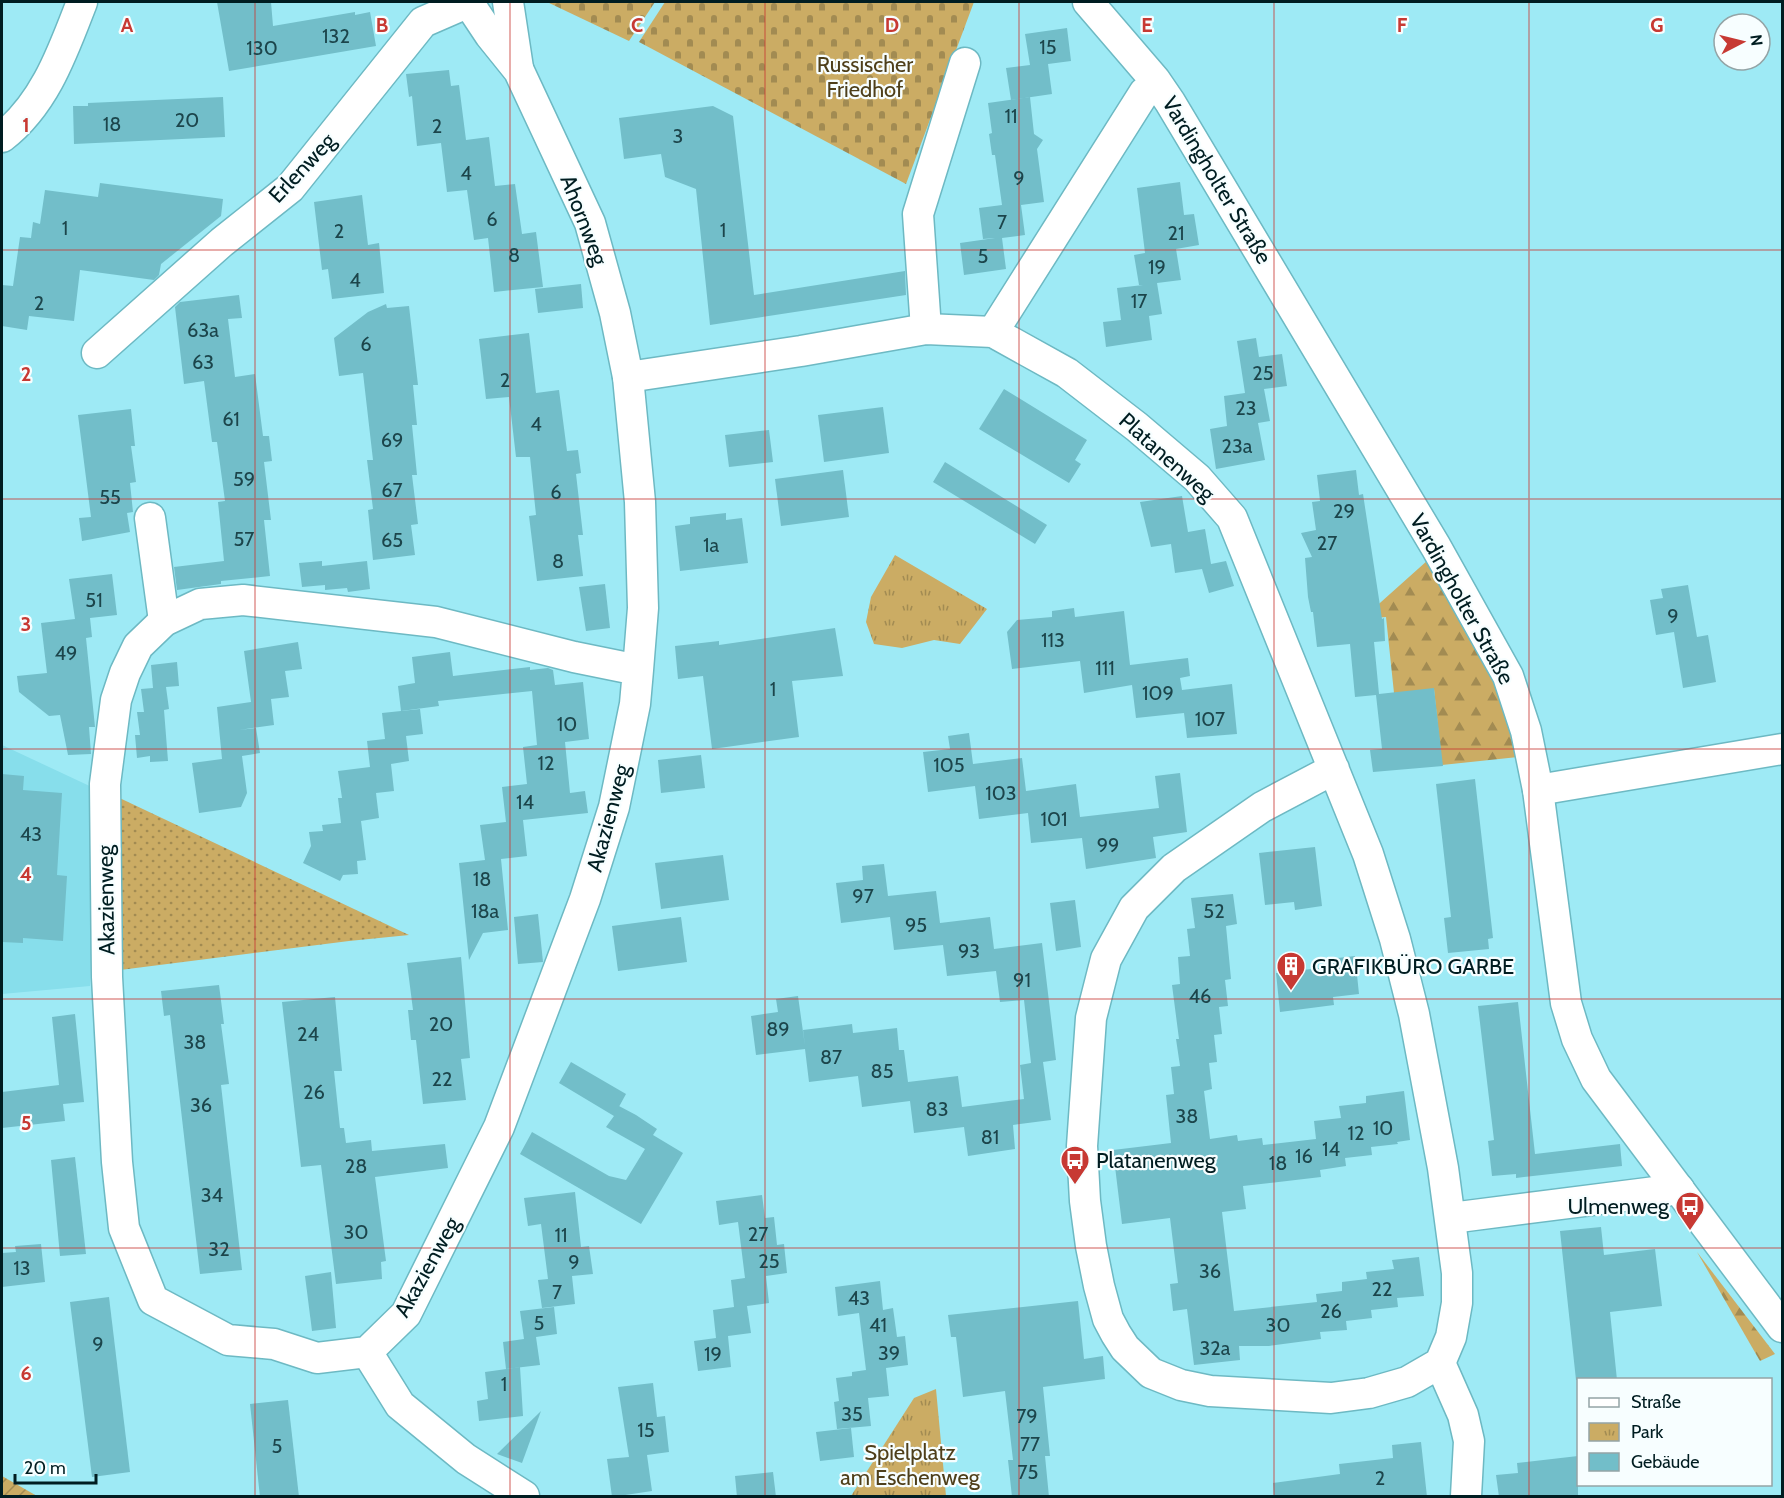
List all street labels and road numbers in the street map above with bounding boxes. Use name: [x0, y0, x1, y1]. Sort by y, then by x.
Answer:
street label: Vardingholter Straße: [1156, 91, 1278, 269]
street label: Erlenweg: [263, 127, 342, 208]
street label: Ahornweg: [554, 171, 614, 270]
street label: Platanenweg: [1113, 407, 1221, 508]
street label: Vardingholter Straße: [1404, 509, 1520, 689]
street label: Akazienweg: [581, 760, 636, 875]
street label: Akazienweg: [92, 844, 120, 955]
street label: Akazienweg: [388, 1211, 466, 1322]

